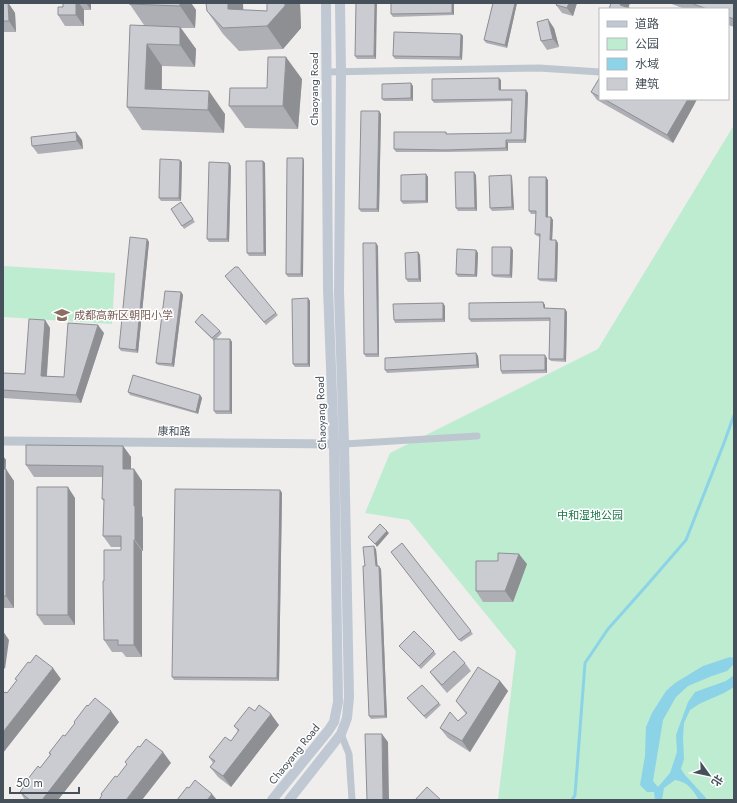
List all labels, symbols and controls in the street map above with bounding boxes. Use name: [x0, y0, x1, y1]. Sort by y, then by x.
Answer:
legend: [599, 8, 729, 100]
text: 道路: [635, 15, 659, 33]
text: 公园: [635, 35, 659, 53]
street label: Chaoyang Road: [306, 52, 322, 126]
text: 水域: [635, 55, 659, 73]
text: 建筑: [635, 75, 659, 93]
school or university icon: 成都高新区朝阳小学: [53, 306, 71, 324]
place label: 成都高新区朝阳小学: [74, 307, 173, 323]
street label: Chaoyang Road: [312, 376, 330, 450]
street label: 康和路: [157, 423, 191, 439]
park label: 中和湿地公园: [557, 507, 623, 523]
street label: Chaoyang Road: [265, 720, 323, 788]
north arrow: [689, 755, 729, 795]
scale bar: [10, 769, 79, 795]
text: 北: [708, 771, 727, 789]
text: 50 m: [16, 774, 43, 792]

